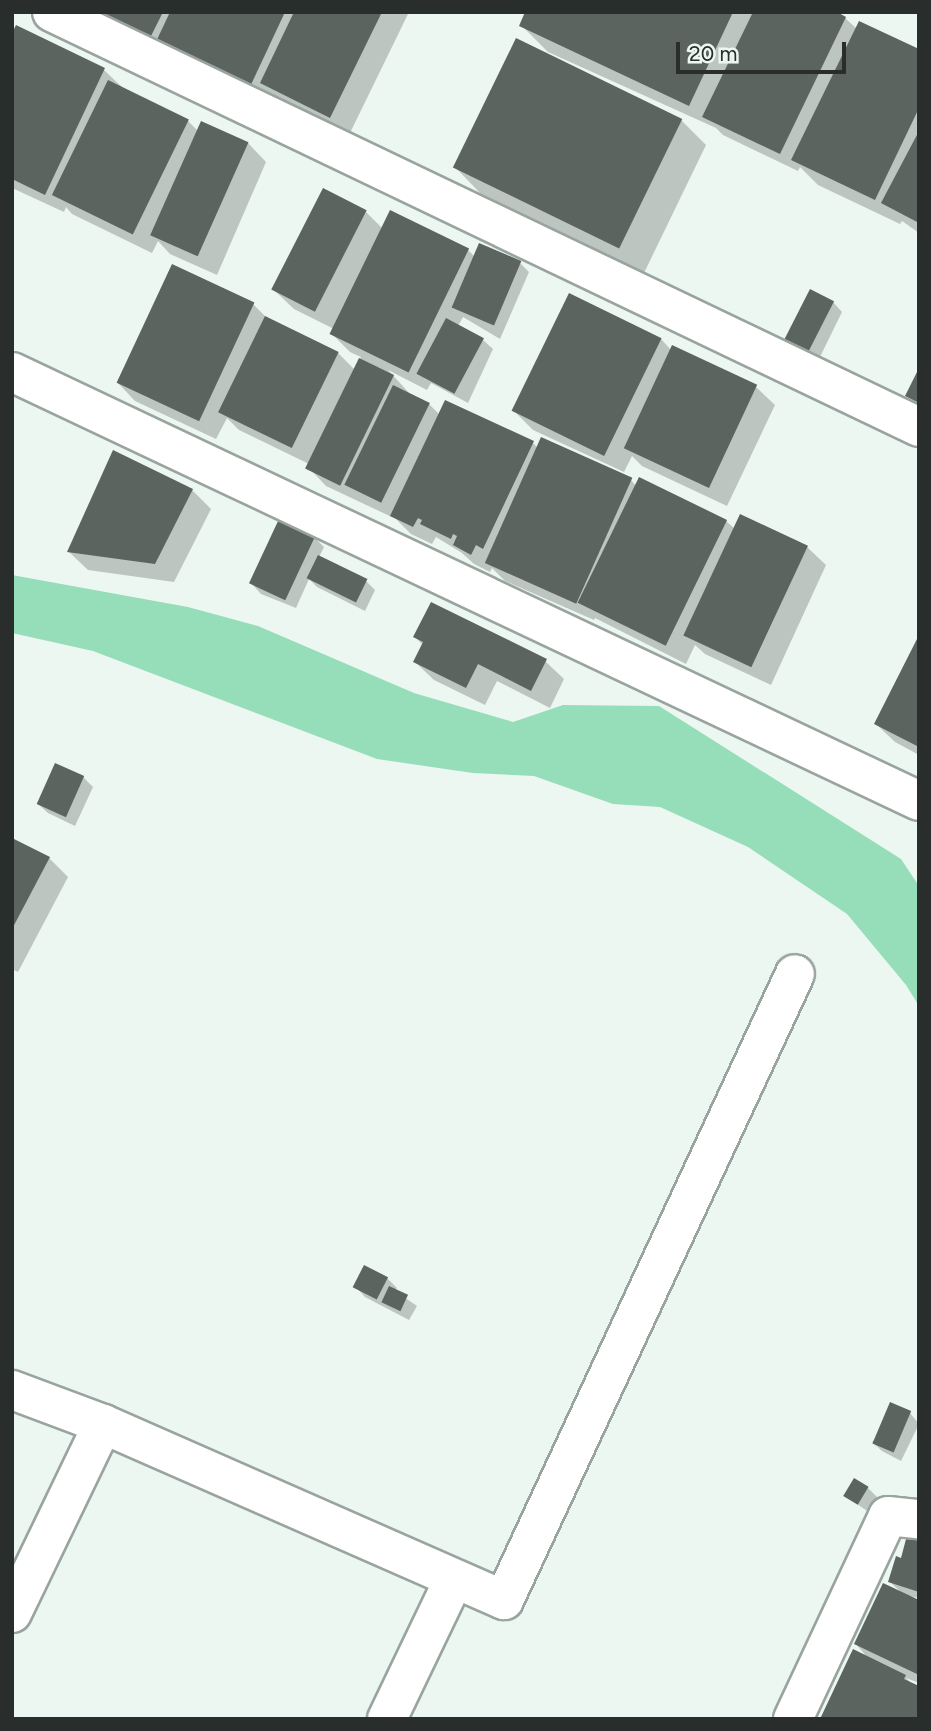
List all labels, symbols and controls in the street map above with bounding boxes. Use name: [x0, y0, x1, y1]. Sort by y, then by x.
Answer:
scale bar: [679, 28, 849, 72]
text: 20 m: [689, 41, 737, 66]

